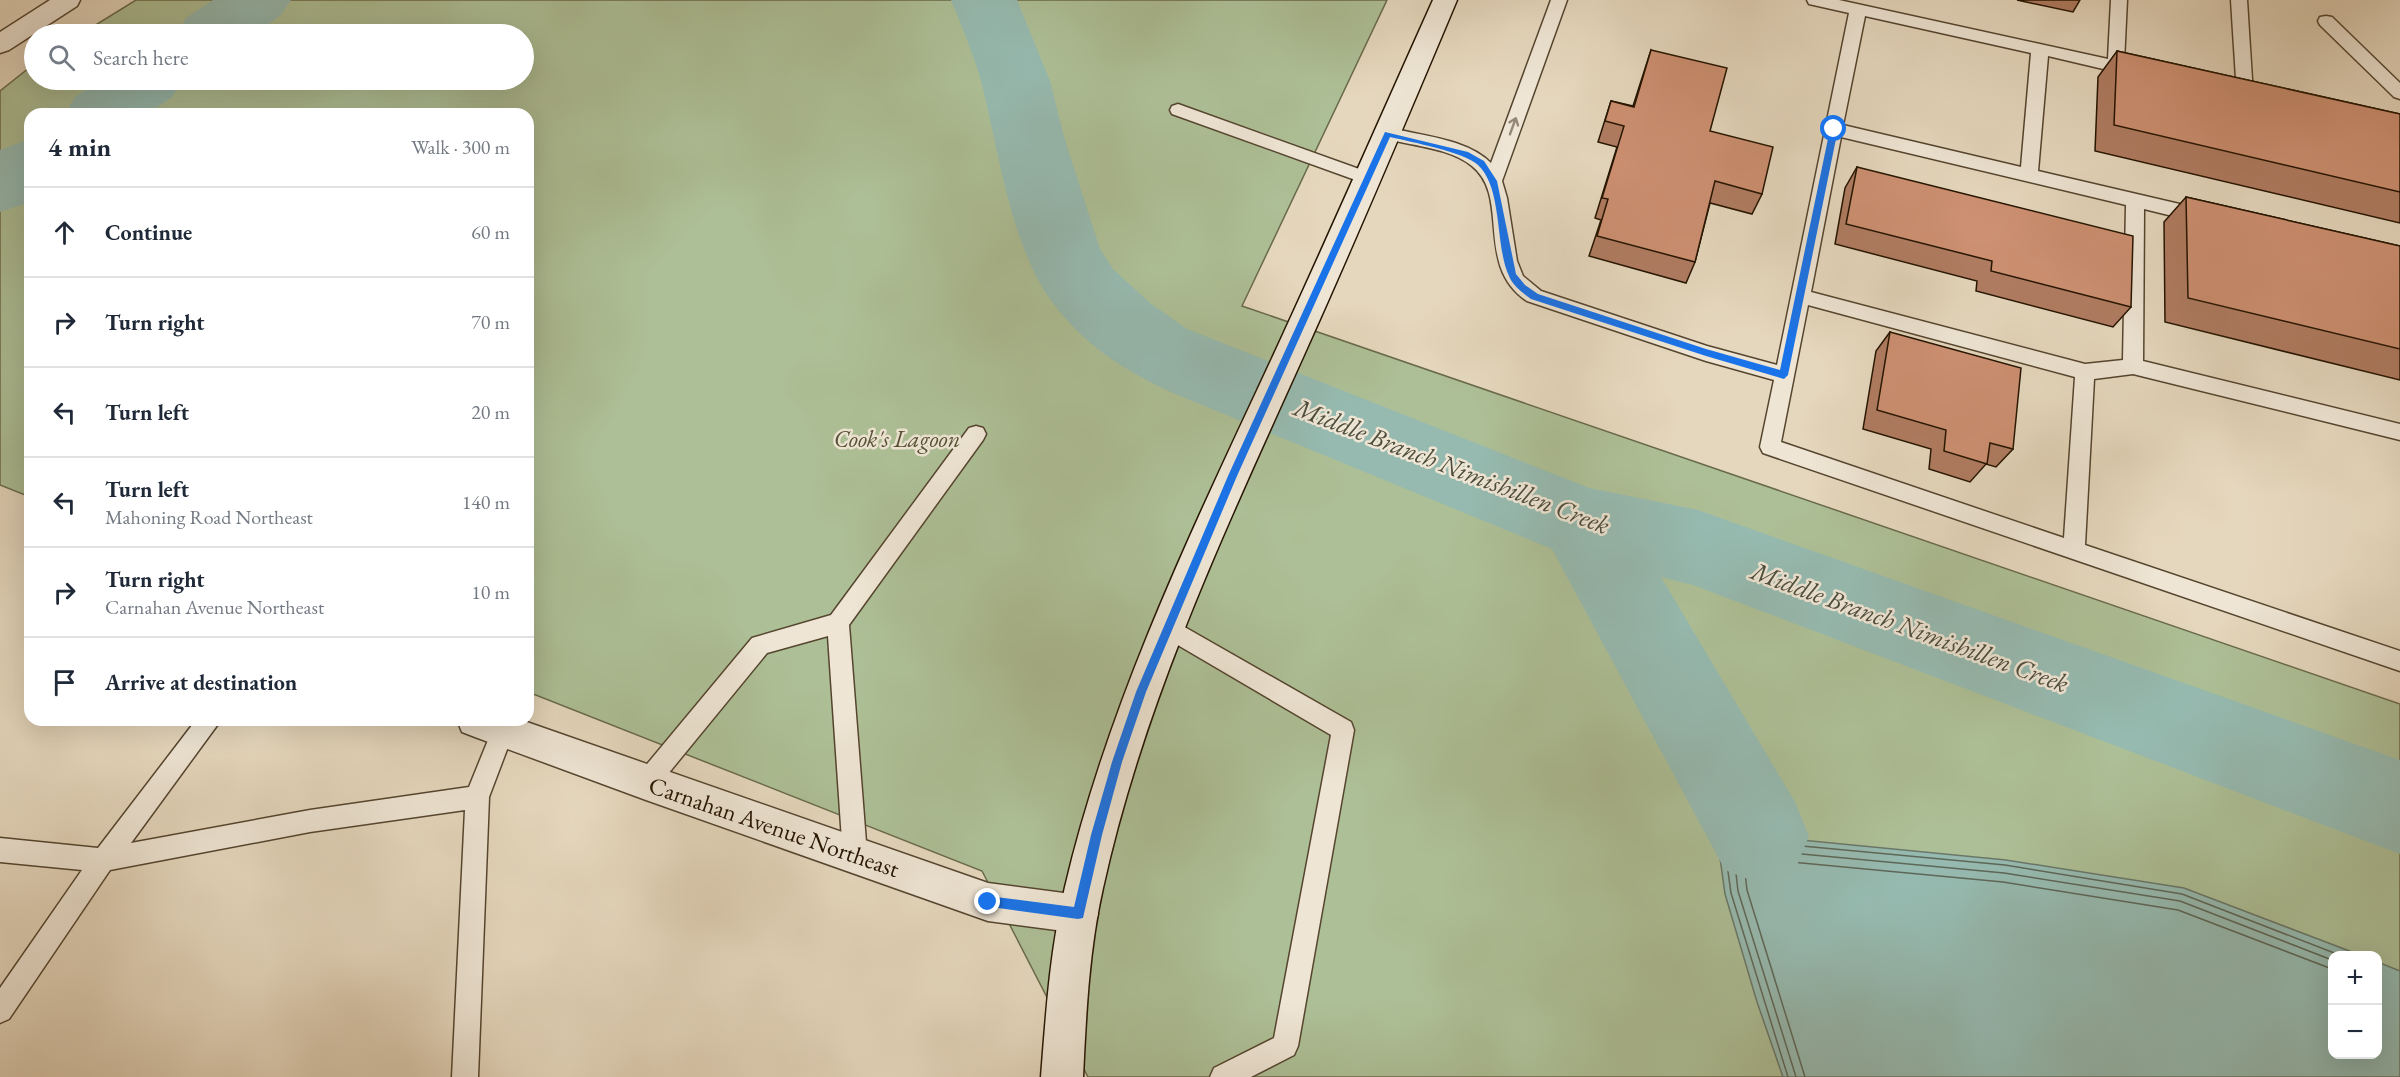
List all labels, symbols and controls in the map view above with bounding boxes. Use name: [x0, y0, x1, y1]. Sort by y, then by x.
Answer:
search box: [24, 24, 534, 90]
icon: search: [45, 41, 78, 74]
text: Search here: [93, 43, 188, 72]
route start: [1820, 115, 1846, 141]
one-way arrow: [1509, 117, 1520, 136]
text: 4 min: [48, 130, 111, 164]
text: Walk · 300 m: [411, 134, 510, 160]
icon: ahead: [48, 216, 81, 249]
text: Continue: [105, 218, 192, 247]
text: 60 m: [471, 219, 510, 245]
icon: right: [48, 306, 81, 339]
text: Turn right: [105, 308, 204, 337]
text: 70 m: [471, 309, 510, 335]
water label: Middle Branch Nimishillen Creek: [1288, 389, 1615, 542]
icon: left: [48, 396, 81, 429]
text: Turn left: [105, 398, 189, 427]
text: 20 m: [471, 399, 510, 425]
park label: Cook's Lagoon: [834, 423, 960, 454]
text: Turn left: [105, 475, 189, 504]
icon: left: [48, 486, 81, 519]
text: 140 m: [462, 489, 510, 515]
text: Mahoning Road Northeast: [105, 504, 313, 530]
water label: Middle Branch Nimishillen Creek: [1745, 553, 2074, 700]
text: Turn right: [105, 565, 204, 594]
icon: right: [48, 576, 81, 609]
text: 10 m: [471, 579, 510, 605]
text: Carnahan Avenue Northeast: [105, 594, 324, 620]
icon: arrive: [48, 666, 81, 699]
text: Arrive at destination: [105, 668, 297, 697]
street label: Carnahan Avenue Northeast: [645, 769, 904, 884]
route end: [974, 888, 1000, 914]
map controls: [2328, 951, 2382, 1059]
button: +: [2328, 951, 2382, 1005]
button: −: [2328, 1005, 2382, 1059]

